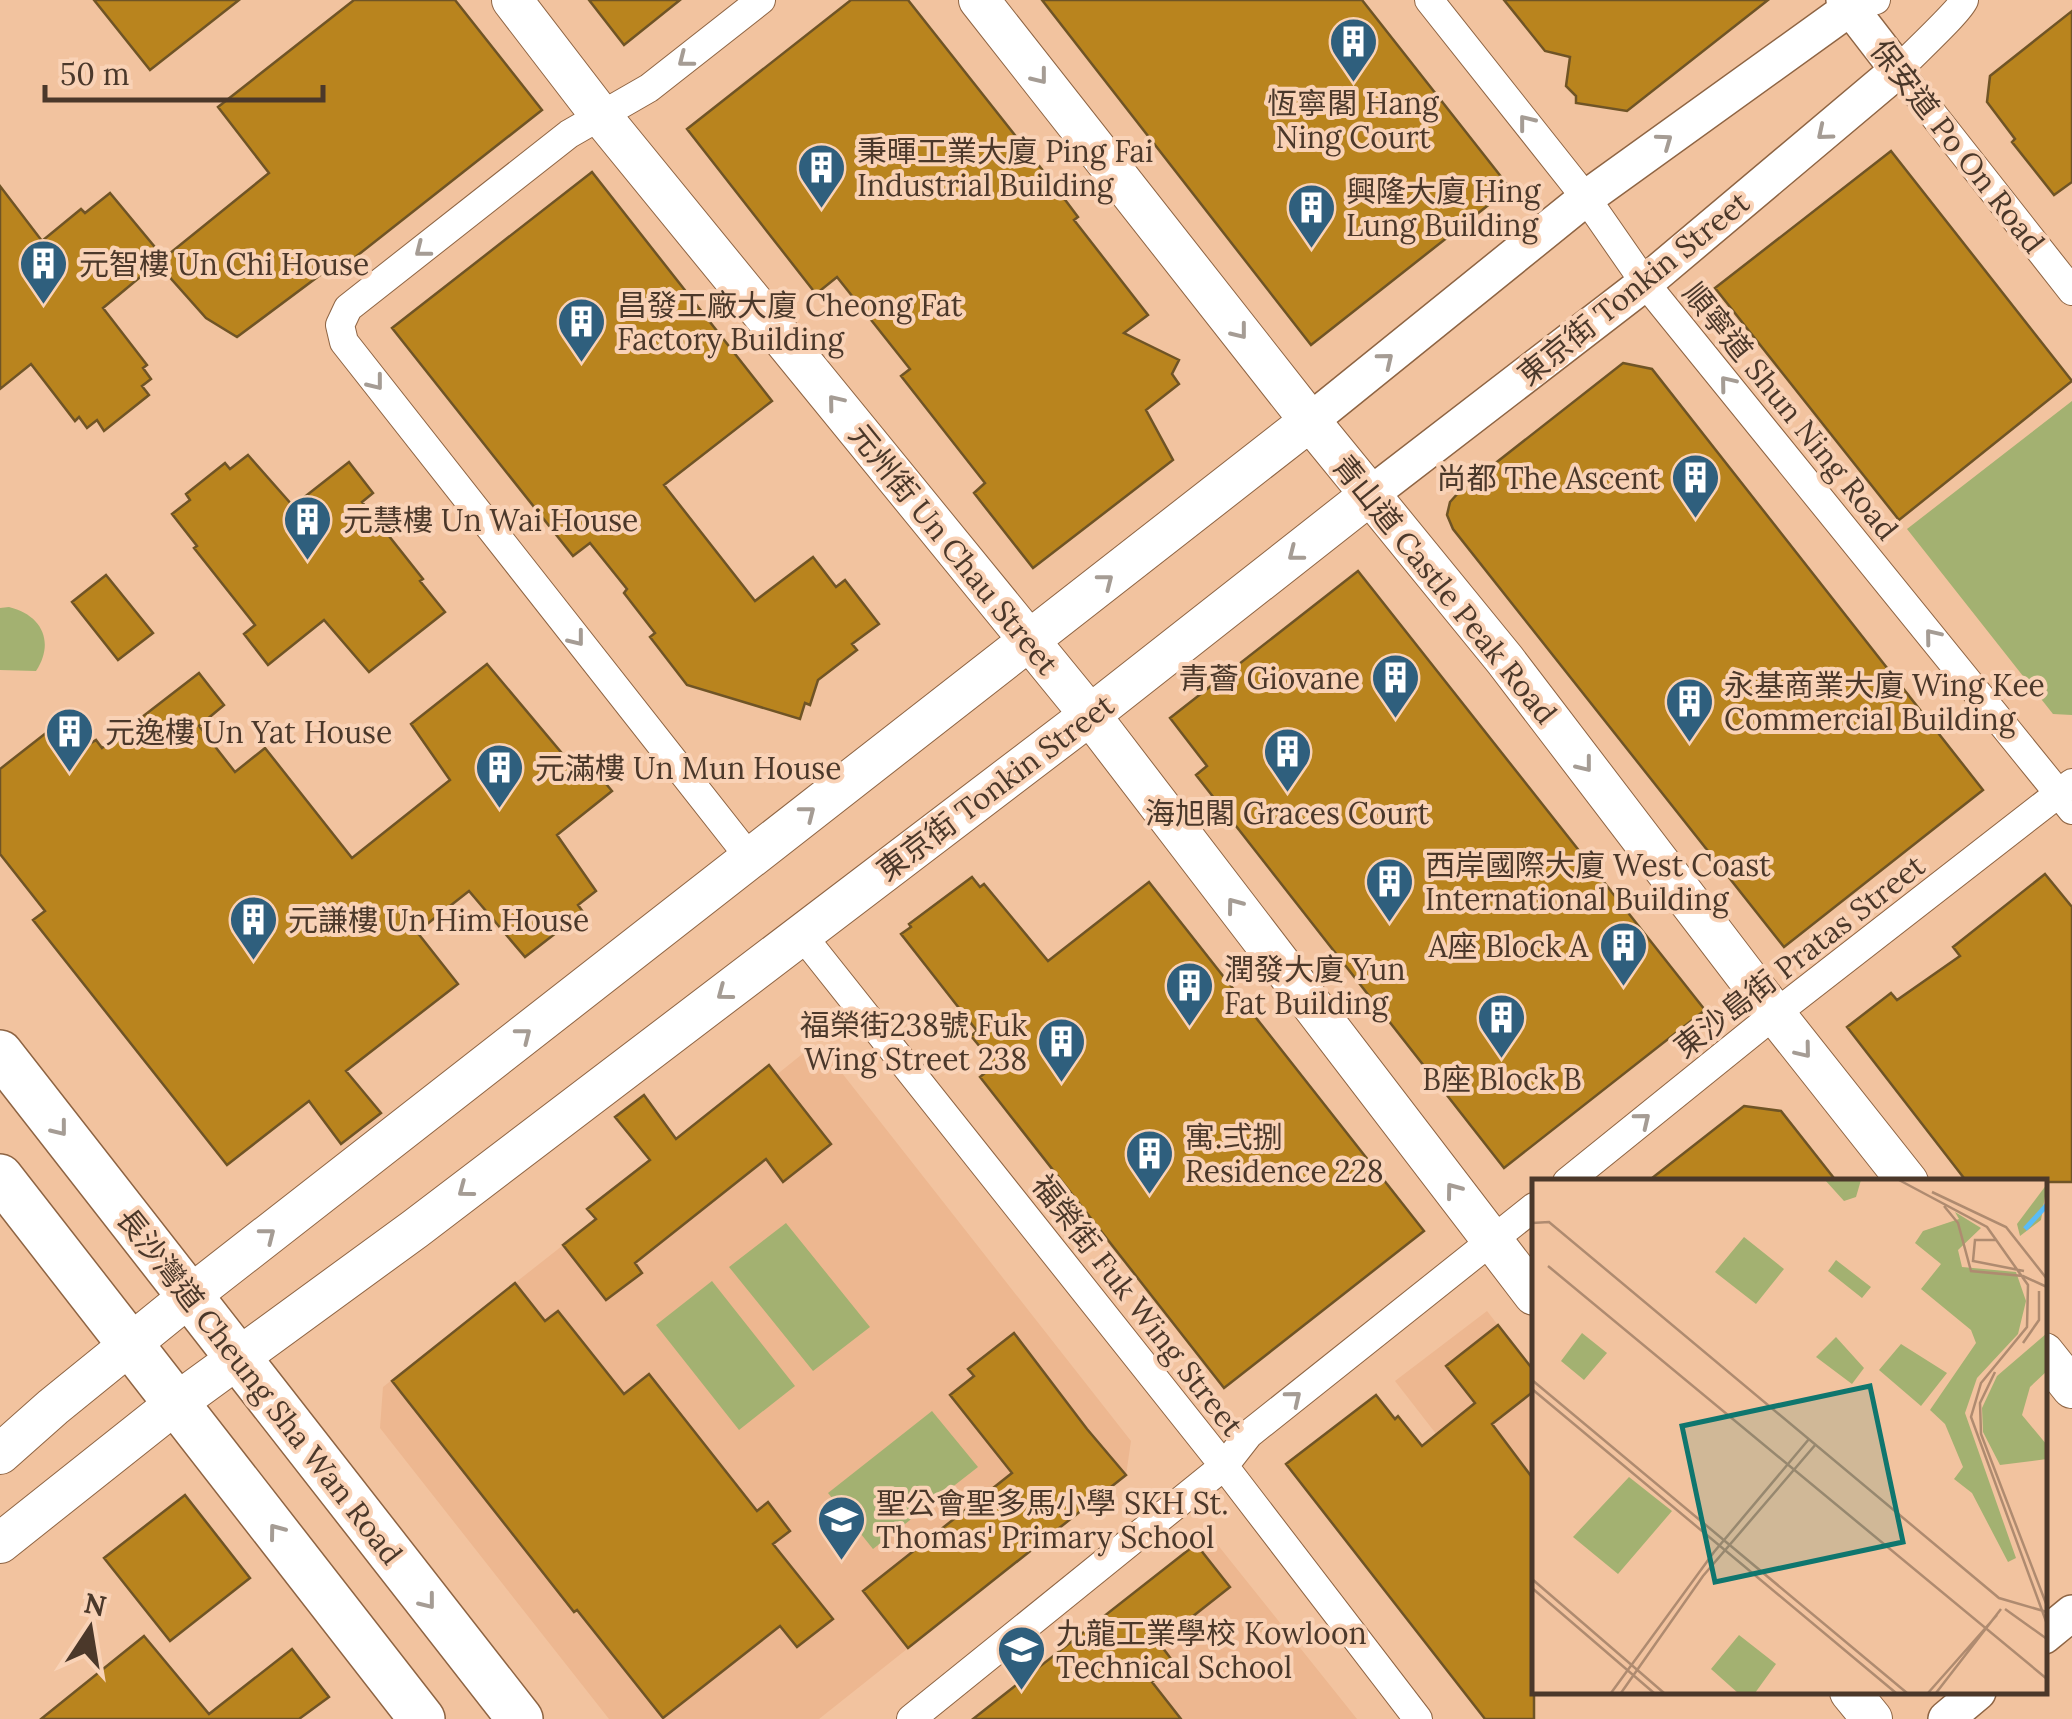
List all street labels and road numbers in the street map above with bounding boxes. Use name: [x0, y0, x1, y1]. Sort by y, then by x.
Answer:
street label: 保安道 Po On Road: [1863, 32, 2053, 260]
street label: 東京街 Tonkin Street: [1509, 183, 1757, 393]
street label: 順寧道 Shun Ning Road: [1675, 275, 1907, 548]
street label: 元州街 Un Chau Street: [841, 416, 1067, 682]
street label: 青山道 Castle Peak Road: [1325, 447, 1565, 731]
street label: 東京街 Tonkin Street: [869, 685, 1121, 889]
street label: 東沙島街 Pratas Street: [1666, 846, 1932, 1066]
street label: 福榮街 Fuk Wing Street: [1023, 1167, 1252, 1444]
street label: 長沙灣道 Cheung Sha Wan Road: [108, 1200, 411, 1572]

